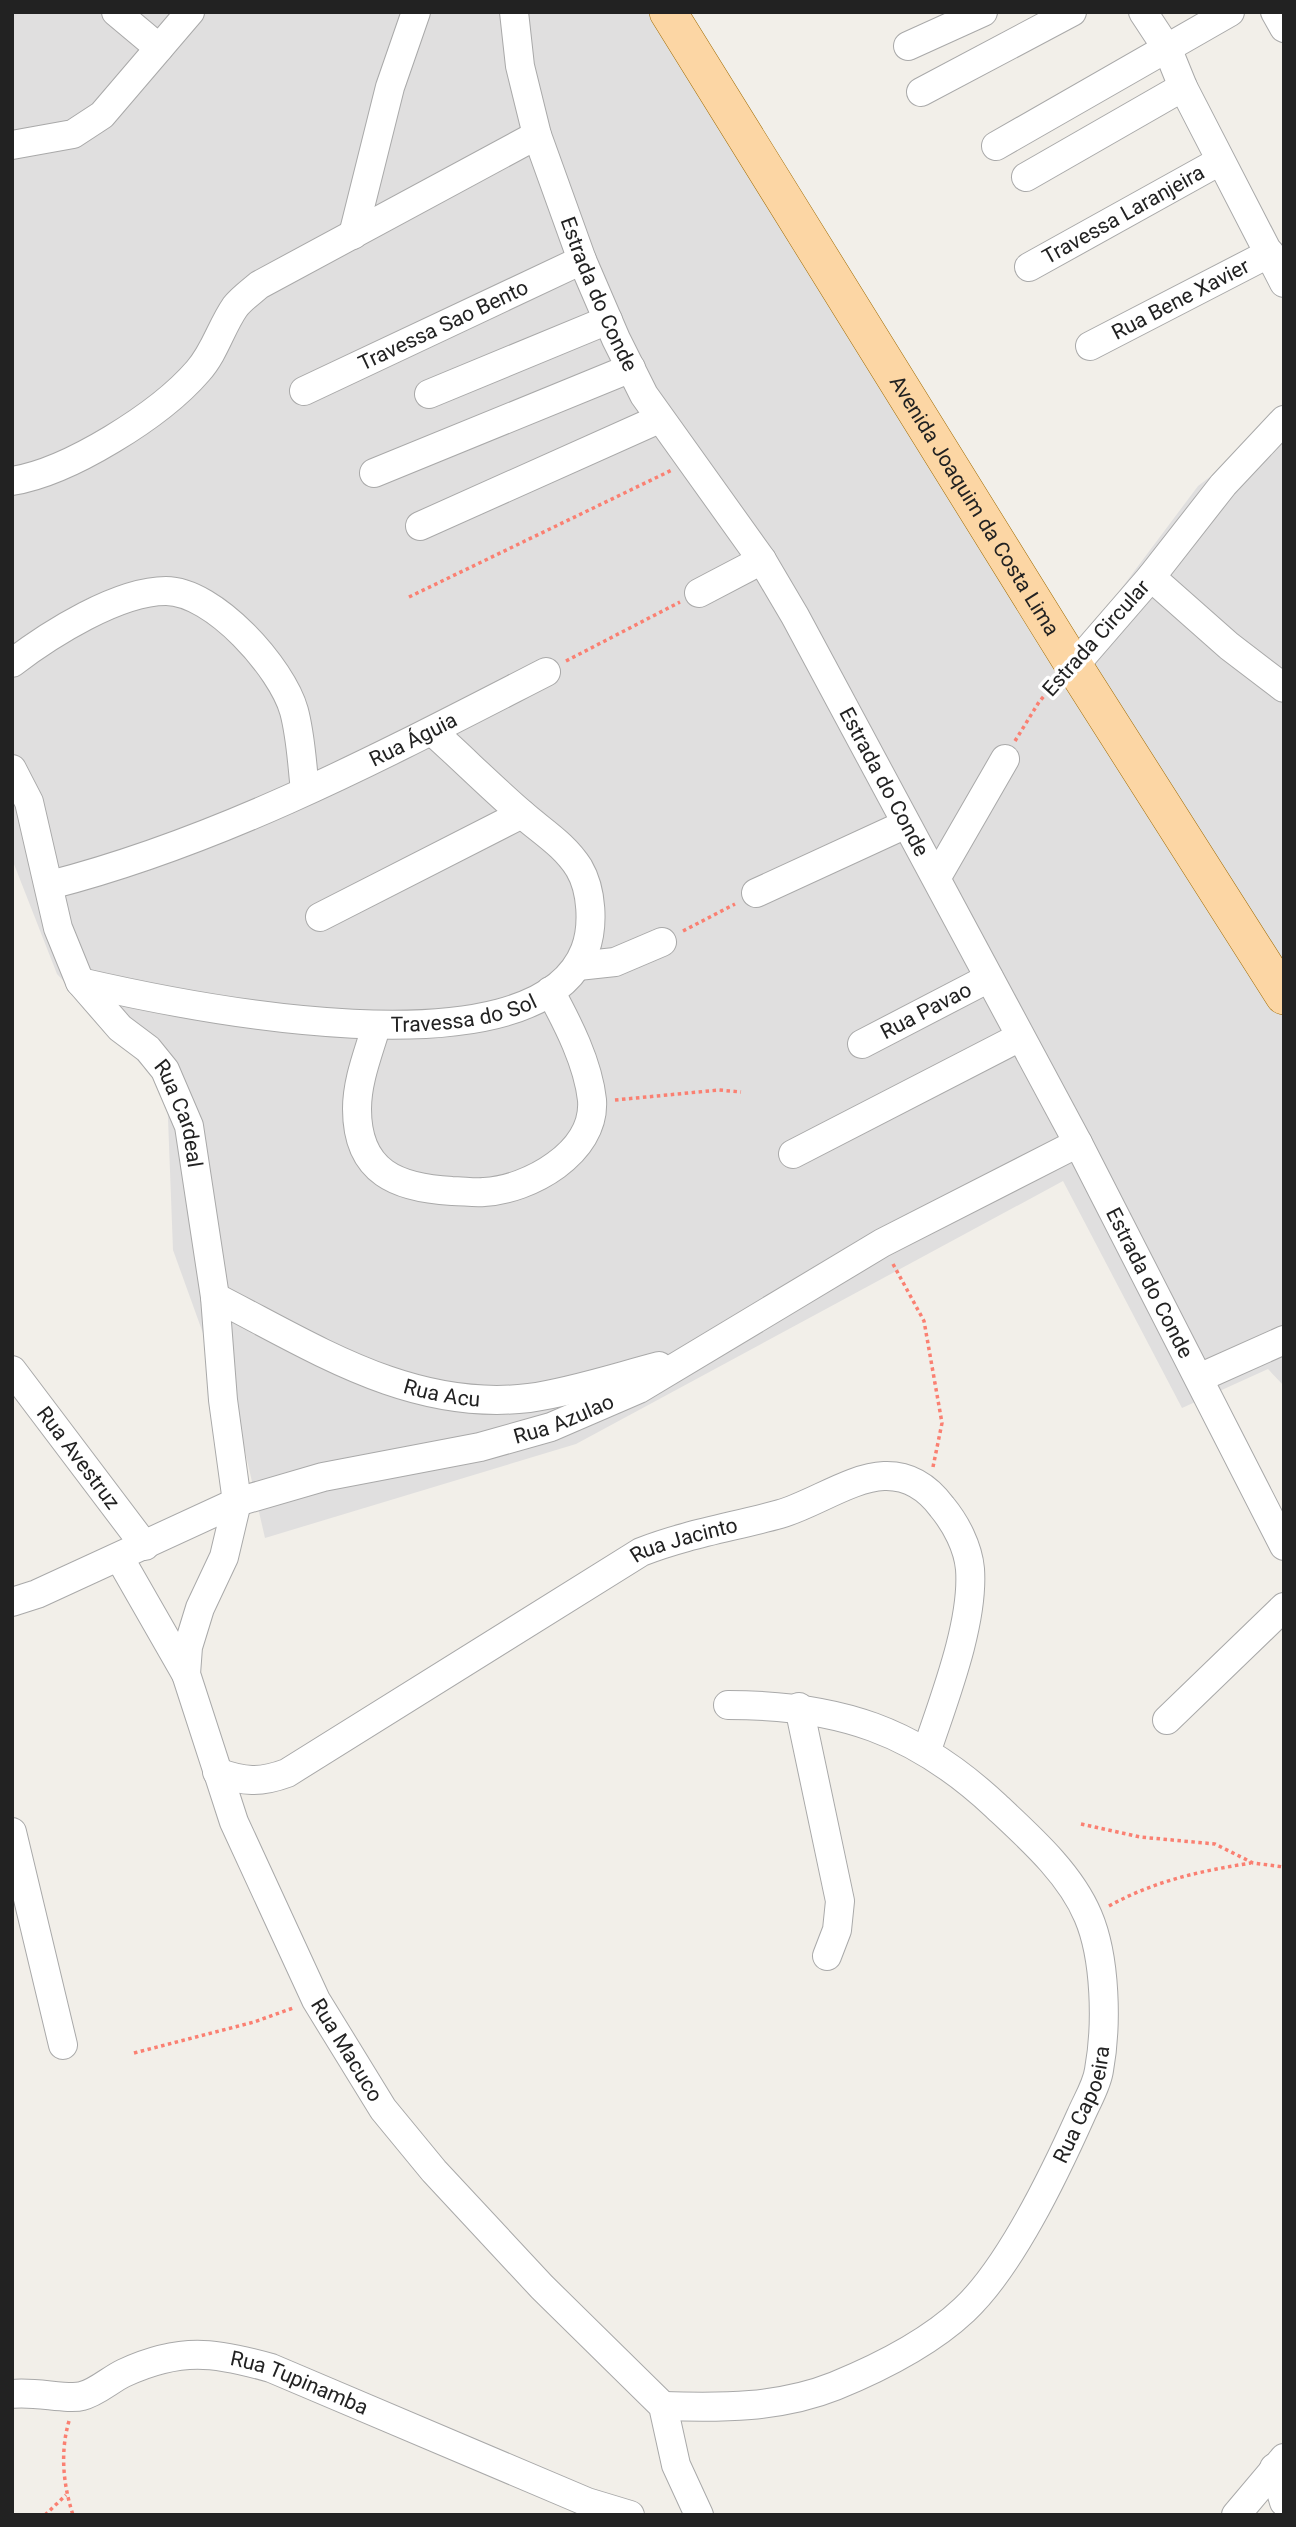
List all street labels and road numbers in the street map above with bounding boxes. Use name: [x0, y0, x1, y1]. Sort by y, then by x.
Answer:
street label: Travessa Laranjeira: [1038, 160, 1208, 269]
street label: Estrada do Conde: [555, 214, 642, 375]
street label: Rua Bene Xavier: [1108, 254, 1253, 345]
street label: Travessa Sao Bento: [355, 275, 532, 376]
street label: Avenida Joaquim da Costa Lima: [885, 371, 1064, 640]
street label: Estrada Circular: [1038, 575, 1154, 701]
street label: Estrada do Conde: [834, 703, 934, 861]
street label: Rua Águia: [366, 708, 461, 771]
street label: Rua Pavao: [876, 977, 975, 1044]
street label: Travessa do Sol: [391, 989, 540, 1037]
street label: Rua Cardeal: [149, 1055, 207, 1169]
street label: Estrada do Conde: [1101, 1204, 1198, 1362]
street label: Rua Acu: [401, 1374, 481, 1412]
street label: Rua Azulao: [511, 1389, 617, 1449]
street label: Rua Avestruz: [32, 1402, 125, 1514]
street label: Rua Jacinto: [626, 1513, 740, 1568]
street label: Rua Macuco: [306, 1994, 388, 2106]
street label: Rua Capoeira: [1048, 2045, 1114, 2167]
street label: Rua Tupinamba: [228, 2346, 372, 2420]

